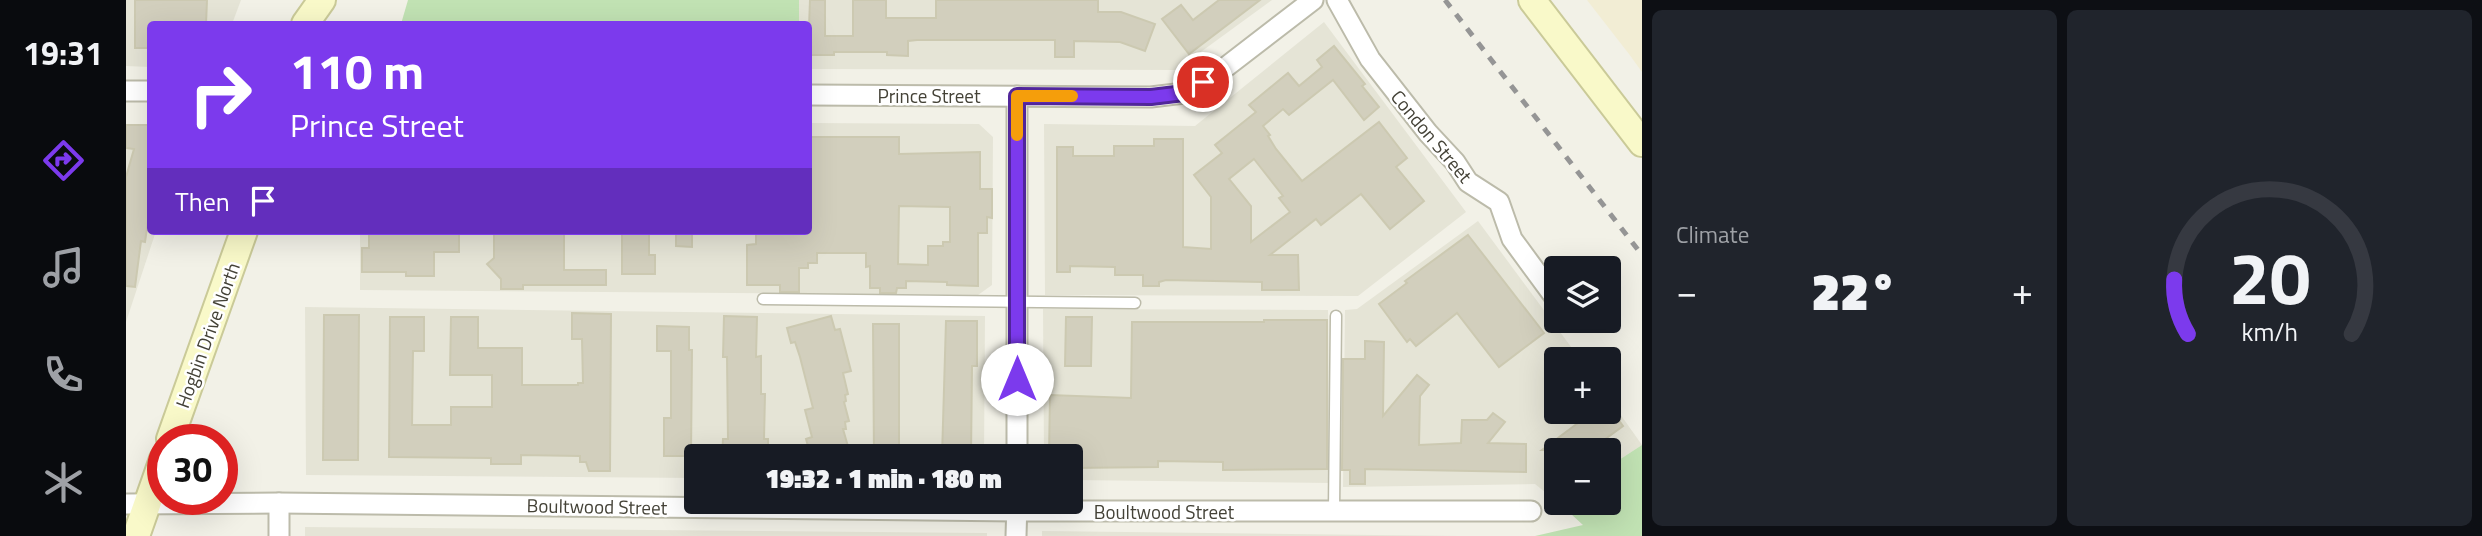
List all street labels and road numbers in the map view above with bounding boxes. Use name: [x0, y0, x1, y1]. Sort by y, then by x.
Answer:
street label: Prince Street: [877, 81, 981, 110]
street label: Condon Street: [1384, 83, 1480, 189]
street label: Hogbin Drive North: [167, 258, 247, 412]
street label: Boultwood Street: [526, 490, 668, 522]
street label: Boultwood Street: [1094, 497, 1235, 526]

